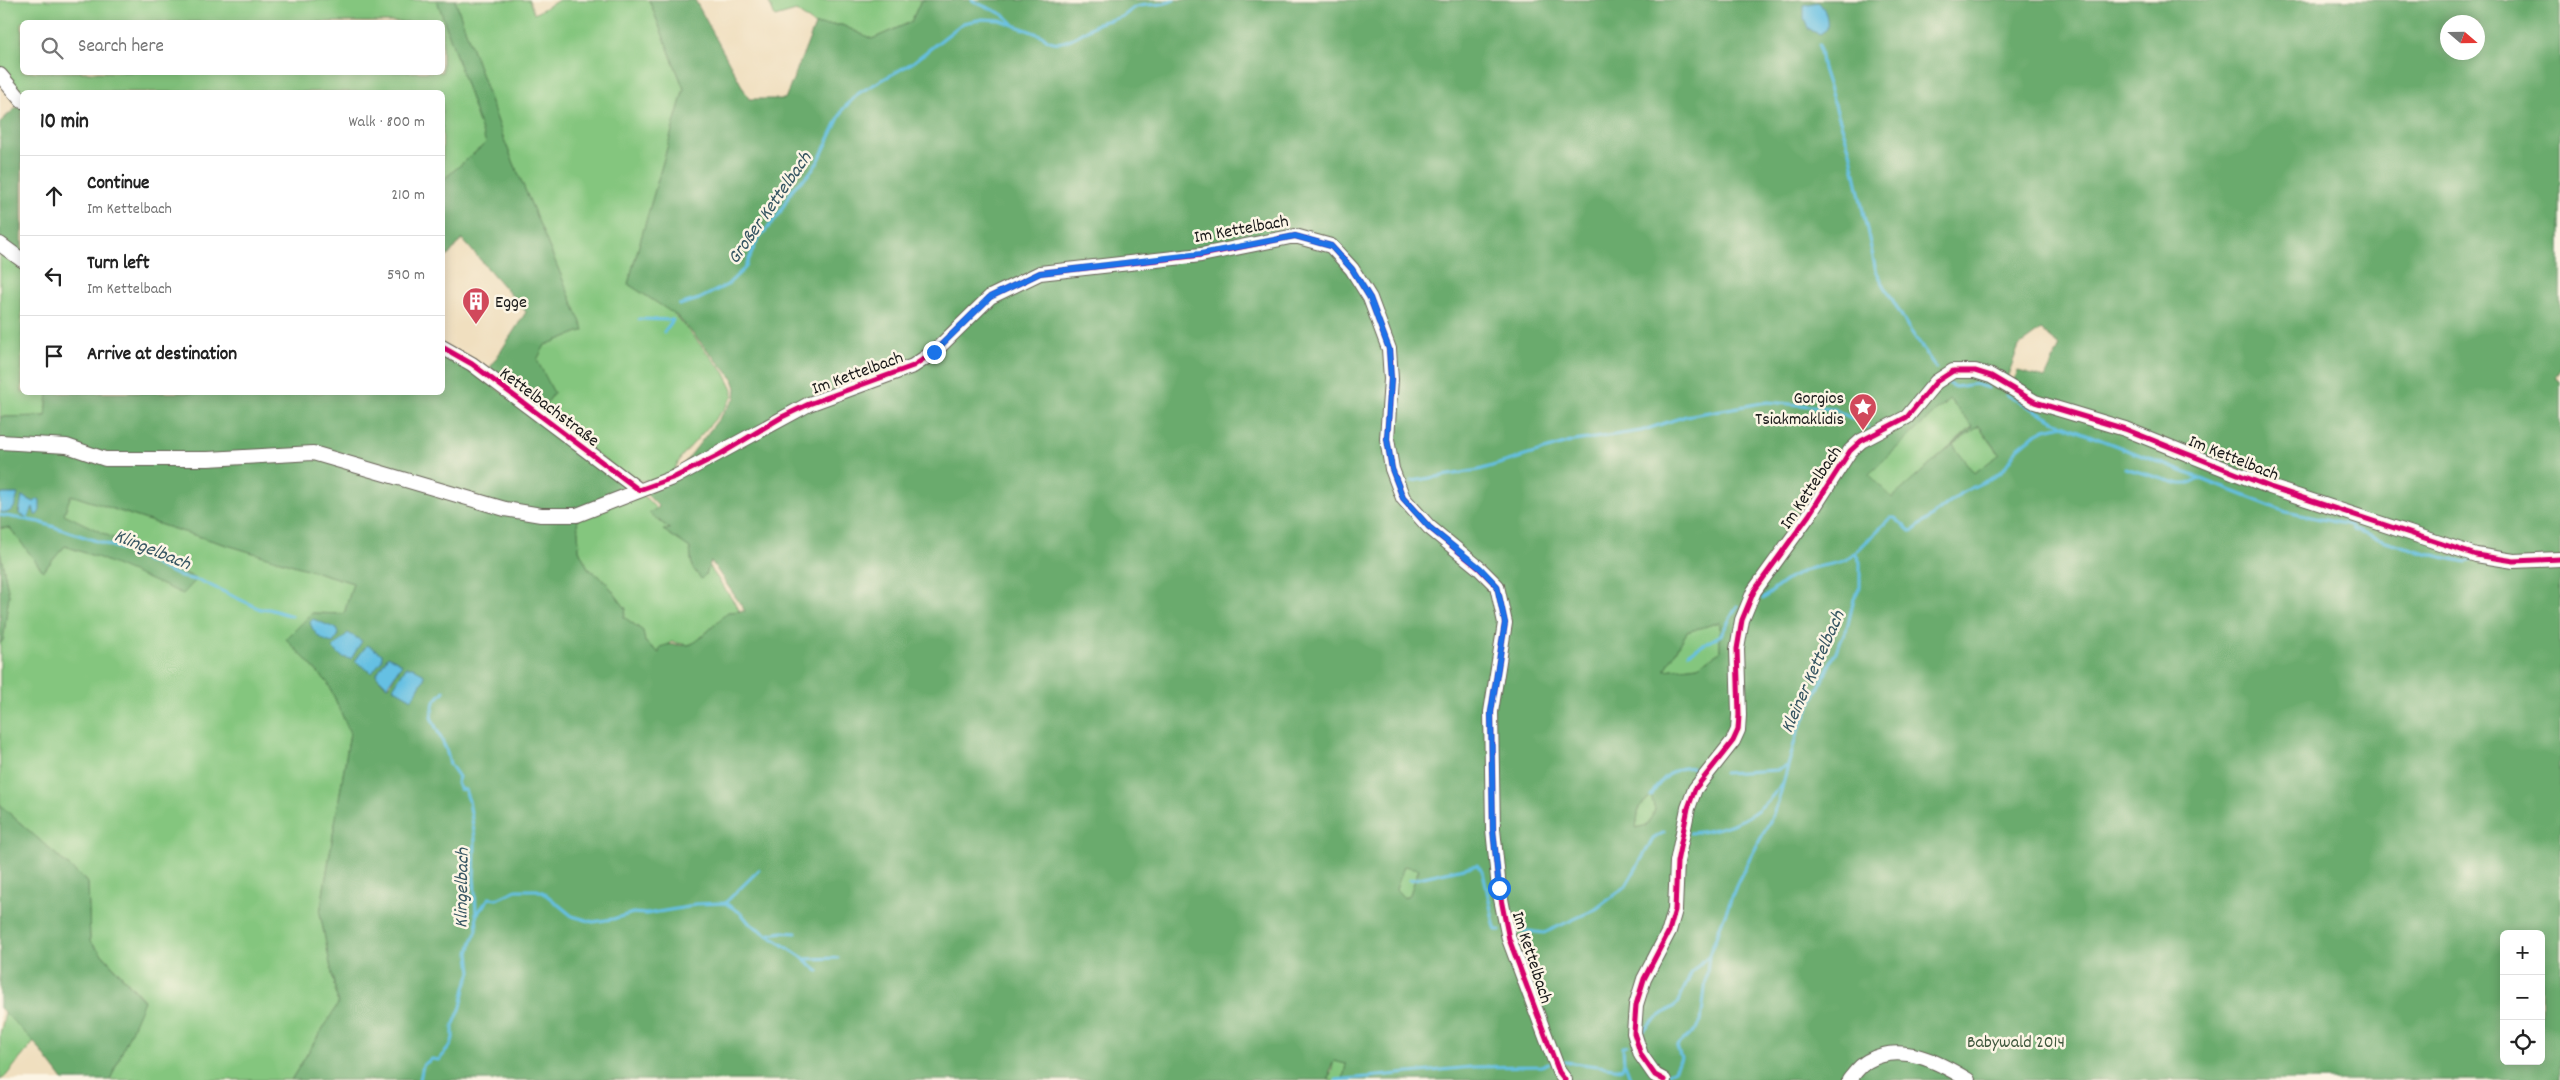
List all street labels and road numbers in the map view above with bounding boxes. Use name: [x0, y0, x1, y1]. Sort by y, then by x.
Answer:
street label: Im Kettelbach: [1192, 210, 1291, 251]
street label: Im Kettelbach: [809, 346, 907, 402]
street label: Kettelbachstraße: [493, 362, 604, 454]
street label: Im Kettelbach: [2184, 430, 2282, 489]
street label: Im Kettelbach: [1775, 442, 1849, 535]
street label: Im Kettelbach: [1504, 908, 1557, 1007]

